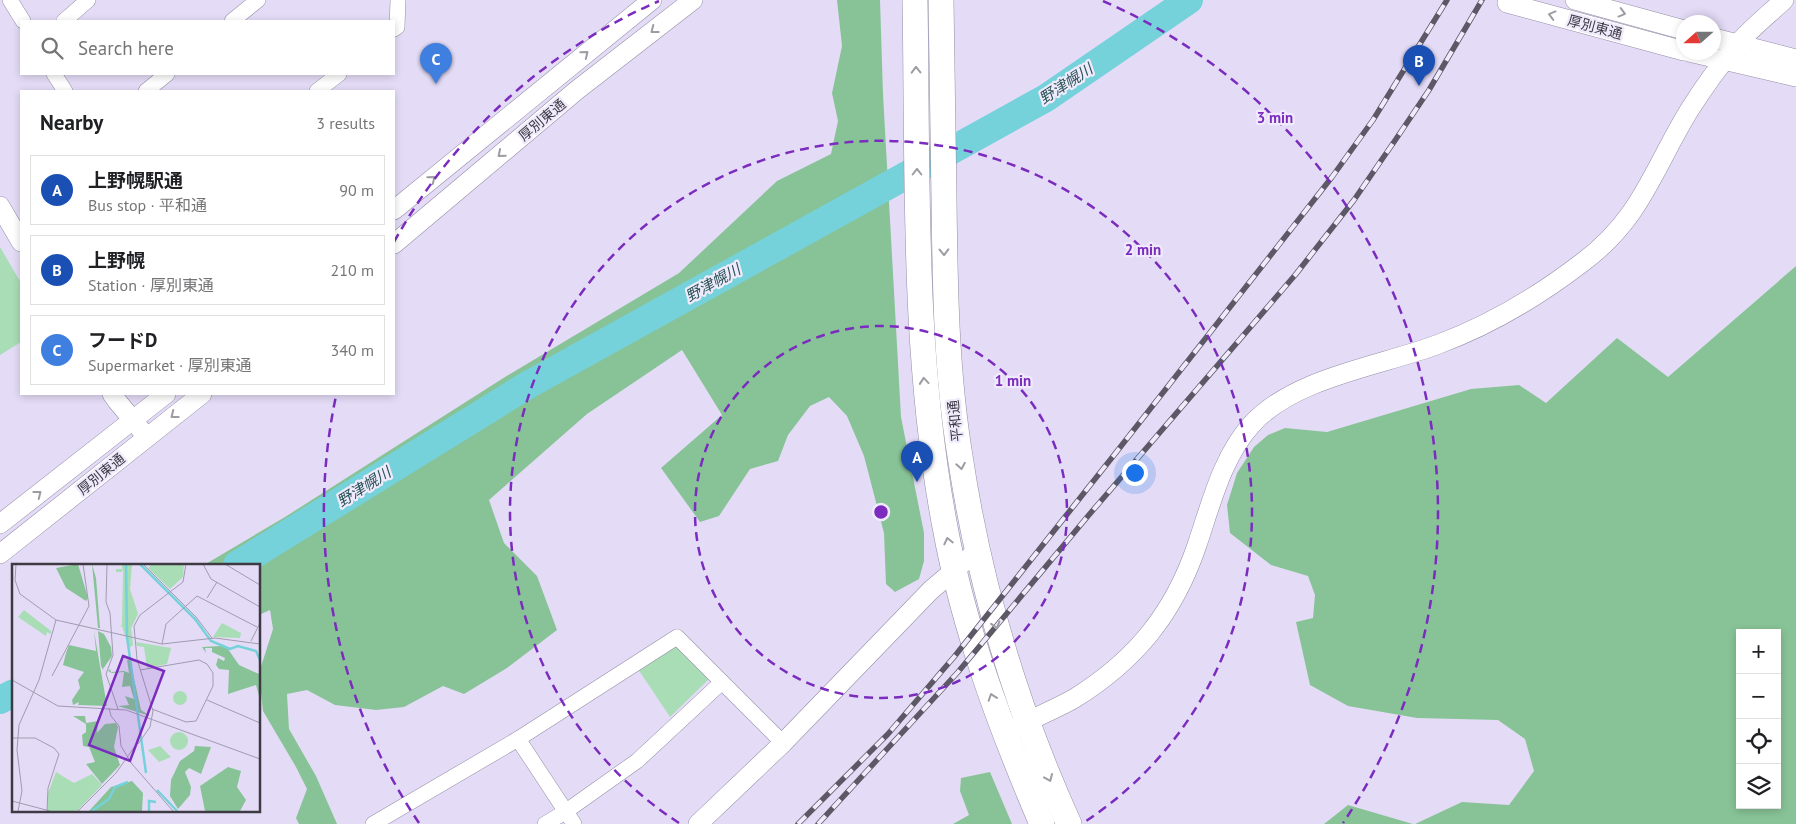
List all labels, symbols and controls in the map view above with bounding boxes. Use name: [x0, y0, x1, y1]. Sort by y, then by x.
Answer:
one-way arrow: [1618, 7, 1627, 18]
one-way arrow: [1548, 11, 1557, 21]
street label: 厚別東通: [1566, 11, 1624, 43]
north arrow: [1676, 15, 1721, 60]
search box: [20, 20, 395, 75]
one-way arrow: [651, 24, 660, 32]
icon: search: [38, 34, 66, 62]
text: Search here: [78, 36, 174, 60]
pin: C: [420, 43, 452, 84]
pin: B: [1403, 45, 1435, 86]
one-way arrow: [579, 52, 588, 60]
water label: 野津幌川: [1035, 58, 1098, 108]
one-way arrow: [911, 66, 921, 74]
street label: 厚別東通: [515, 95, 569, 145]
text: 3 min: [1257, 108, 1293, 127]
text: Nearby: [40, 109, 103, 136]
text: 3 results: [316, 113, 375, 133]
one-way arrow: [498, 149, 507, 157]
one-way arrow: [912, 167, 922, 175]
text: 上野幌駅通: [88, 168, 183, 192]
one-way arrow: [426, 175, 435, 184]
text: A: [52, 180, 62, 200]
text: 90 m: [339, 180, 374, 200]
text: Bus stop · 平和通: [88, 195, 207, 215]
text: 2 min: [1125, 240, 1161, 259]
text: 上野幌: [88, 248, 145, 272]
one-way arrow: [939, 248, 949, 256]
water label: 野津幌川: [682, 259, 745, 305]
text: B: [52, 260, 62, 280]
text: 210 m: [331, 260, 374, 280]
text: Station · 厚別東通: [88, 275, 214, 295]
text: フードD: [88, 328, 157, 352]
text: C: [53, 340, 61, 360]
text: 340 m: [331, 340, 374, 360]
text: Supermarket · 厚別東通: [88, 355, 252, 375]
text: 1 min: [995, 371, 1031, 390]
one-way arrow: [919, 376, 930, 384]
street label: 平和通: [944, 399, 966, 443]
one-way arrow: [171, 409, 180, 418]
pin: A: [901, 441, 933, 482]
street label: 厚別東通: [74, 449, 128, 499]
your location: [1122, 460, 1148, 486]
water label: 野津幌川: [333, 462, 396, 511]
one-way arrow: [956, 462, 966, 470]
one-way arrow: [33, 491, 42, 500]
centre of rings: [872, 503, 890, 521]
one-way arrow: [943, 537, 954, 546]
inset map: [12, 564, 260, 812]
one-way arrow: [990, 620, 1000, 628]
map controls: [1736, 629, 1781, 809]
button: +: [1736, 629, 1781, 674]
button: −: [1736, 674, 1781, 719]
one-way arrow: [988, 694, 998, 702]
button: locate: [1736, 719, 1781, 764]
button: layers: [1736, 764, 1781, 809]
one-way arrow: [1043, 773, 1054, 782]

